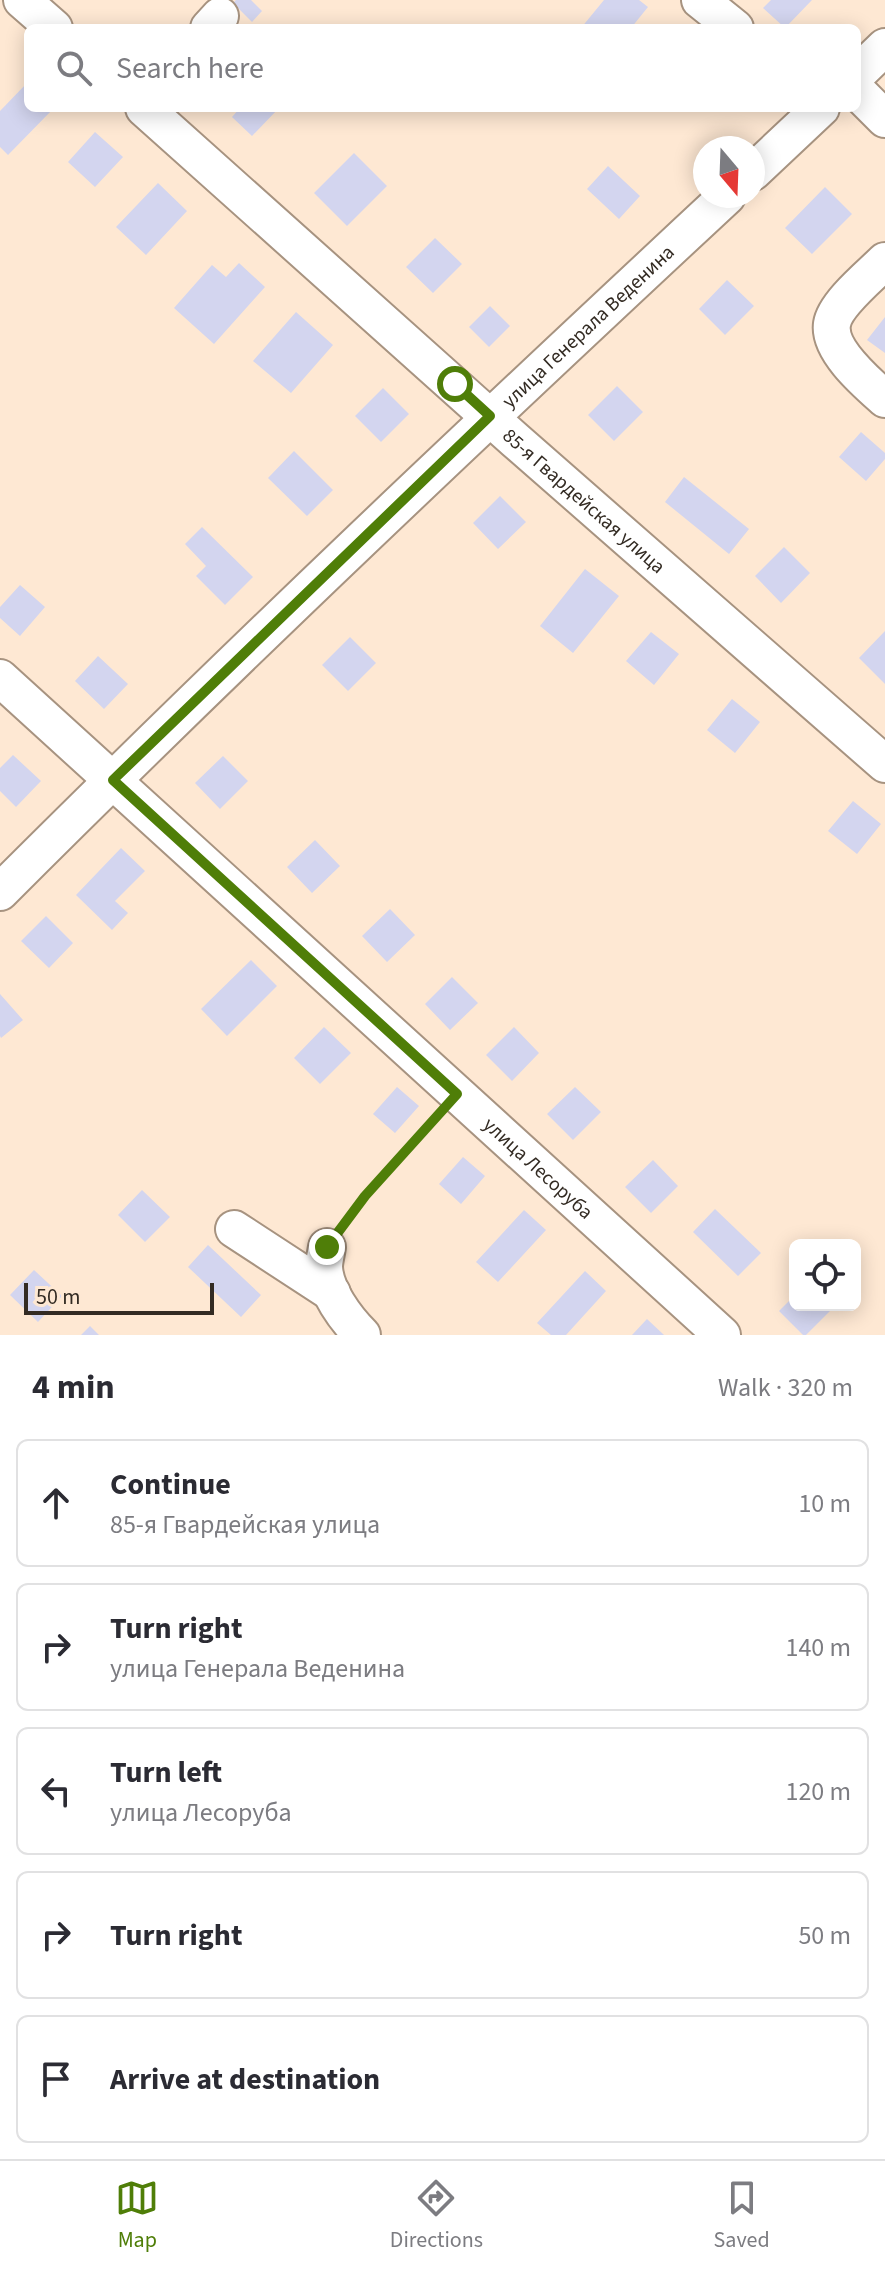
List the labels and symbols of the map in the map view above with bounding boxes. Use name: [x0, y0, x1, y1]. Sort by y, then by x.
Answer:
north arrow: [693, 136, 765, 208]
street label: улица Генерала Веденина: [496, 239, 681, 415]
route start: [437, 366, 473, 402]
street label: 85-я Гвардейская улица: [496, 422, 671, 581]
street label: улица Лесоруба: [477, 1111, 599, 1226]
route end: [309, 1229, 345, 1265]
scale bar: [24, 1279, 214, 1315]

